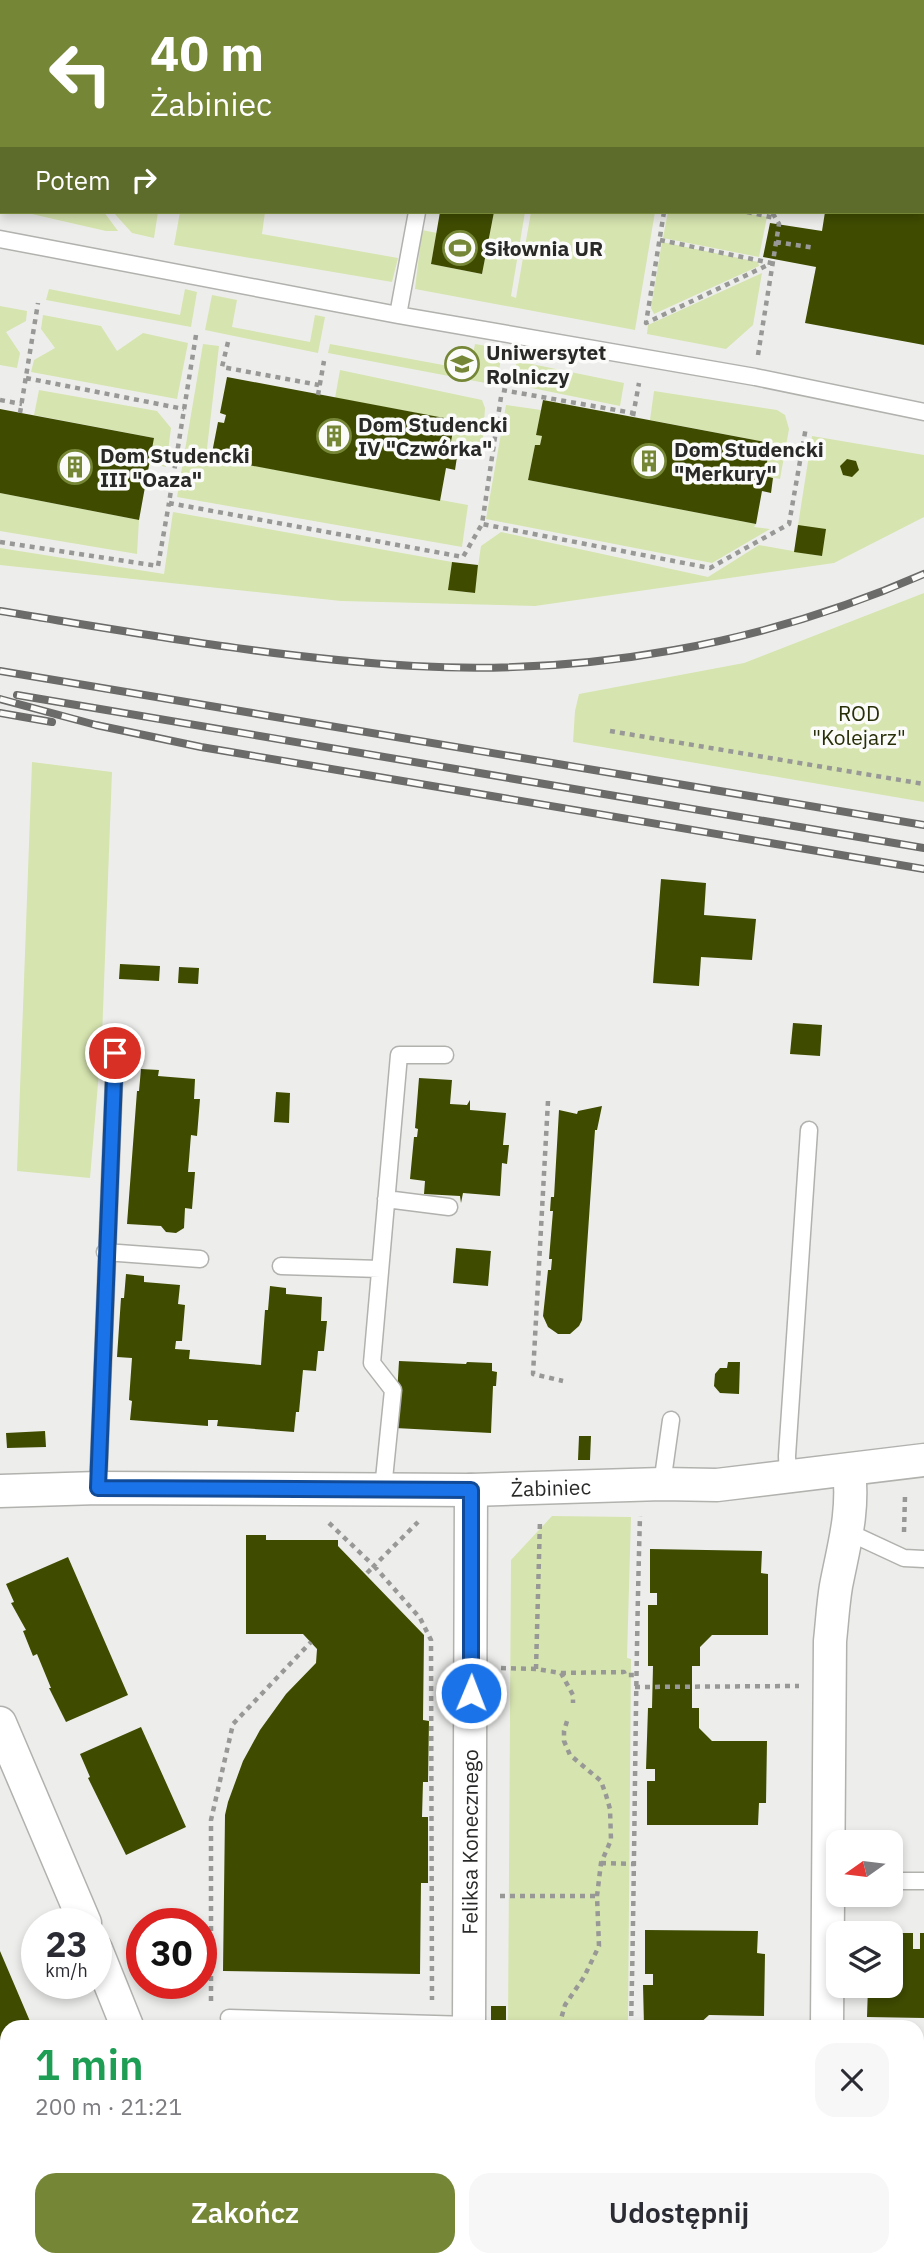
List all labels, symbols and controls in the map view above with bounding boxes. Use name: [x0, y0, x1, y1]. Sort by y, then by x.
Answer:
text: 40 m: [150, 21, 264, 84]
icon: left: [35, 28, 126, 119]
text: Żabiniec: [150, 83, 272, 125]
icon: right: [125, 161, 163, 199]
text: Potem: [35, 163, 111, 197]
sports icon: Siłownia UR: [441, 229, 479, 267]
place label: Siłownia UR: [484, 234, 603, 262]
place label: Uniwersytet Rolniczy: [486, 338, 606, 390]
school or university icon: Uniwersytet Rolniczy: [443, 345, 481, 383]
place label: Dom Studencki IV "Czwórka": [358, 410, 508, 462]
building icon: Dom Studencki IV "Czwórka": [315, 417, 353, 455]
place label: Dom Studencki "Merkury": [674, 435, 824, 487]
place label: Dom Studencki III "Oaza": [100, 441, 250, 493]
building icon: Dom Studencki "Merkury": [630, 442, 668, 480]
building icon: Dom Studencki III "Oaza": [56, 448, 94, 486]
park label: ROD "Kolejarz": [812, 699, 906, 751]
pin: [85, 1023, 145, 1083]
icon: arrive: [96, 1034, 134, 1072]
street label: Żabiniec: [510, 1472, 591, 1503]
position arrow: [434, 1656, 508, 1730]
street label: Feliksa Konecznego: [455, 1749, 484, 1935]
north arrow: [826, 1830, 903, 1908]
map controls: [826, 1830, 903, 1998]
speed limit sign: 30: [126, 1908, 217, 1999]
text: 23: [45, 1921, 88, 1967]
button: layers: [826, 1921, 903, 1998]
text: km/h: [45, 1959, 88, 1982]
text: 1 min: [35, 2037, 144, 2092]
button: close: [815, 2043, 889, 2117]
text: 200 m · 21:21: [35, 2091, 182, 2121]
button: Zakończ: [35, 2173, 455, 2253]
button: Udostępnij: [469, 2173, 889, 2253]

